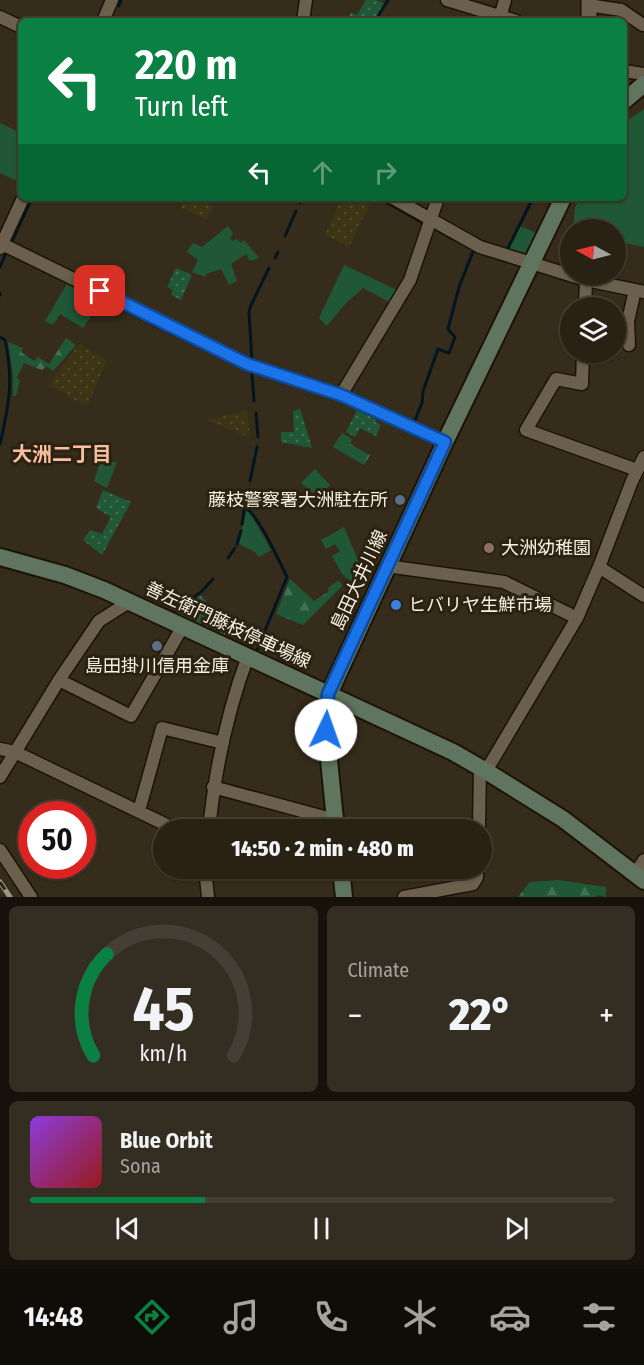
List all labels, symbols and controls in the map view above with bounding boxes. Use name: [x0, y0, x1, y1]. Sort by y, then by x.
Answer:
text: 220 m: [135, 40, 238, 90]
icon: left: [36, 42, 114, 120]
text: Turn left: [135, 91, 228, 123]
icon: left: [243, 156, 276, 189]
icon: ahead: [306, 156, 339, 189]
icon: right: [369, 156, 402, 189]
north arrow: [560, 219, 626, 285]
map controls: [560, 219, 626, 363]
pin: [74, 265, 125, 316]
icon: arrive: [83, 274, 116, 307]
button: layers: [560, 297, 626, 363]
district label: 大洲二丁目: [12, 442, 112, 466]
place label: 藤枝警察署大洲駐在所: [208, 489, 388, 511]
marker: 藤枝警察署大洲駐在所: [393, 493, 407, 507]
street label: 島田大井川線: [326, 526, 392, 634]
place label: 大洲幼稚園: [501, 537, 591, 559]
marker: 大洲幼稚園: [482, 541, 496, 555]
street label: 善左衛門藤枝停車場線: [142, 577, 314, 673]
place label: ヒバリヤ生鮮市場: [408, 594, 552, 616]
marker: ヒバリヤ生鮮市場: [389, 598, 403, 612]
marker: 島田掛川信用金庫: [150, 639, 164, 653]
place label: 島田掛川信用金庫: [85, 655, 229, 677]
position arrow: [294, 698, 358, 762]
speed limit sign: 50: [18, 801, 96, 879]
text: 14:50 · 2 min · 480 m: [231, 835, 414, 862]
text: Climate: [348, 958, 409, 982]
text: 45: [132, 972, 194, 1047]
text: 22°: [449, 988, 512, 1042]
text: −: [348, 996, 362, 1036]
text: +: [599, 996, 614, 1036]
text: km/h: [139, 1041, 187, 1067]
text: Blue Orbit: [120, 1127, 213, 1154]
text: Sona: [120, 1154, 161, 1178]
icon: previous: [111, 1212, 144, 1245]
icon: pause: [305, 1212, 338, 1245]
icon: next: [500, 1212, 533, 1245]
icon: directions: [131, 1296, 173, 1338]
icon: music: [220, 1296, 262, 1338]
icon: phone: [310, 1296, 352, 1338]
icon: climate: [399, 1296, 441, 1338]
icon: car: [489, 1296, 531, 1338]
icon: filters: [578, 1296, 620, 1338]
text: 14:48: [24, 1301, 83, 1333]

